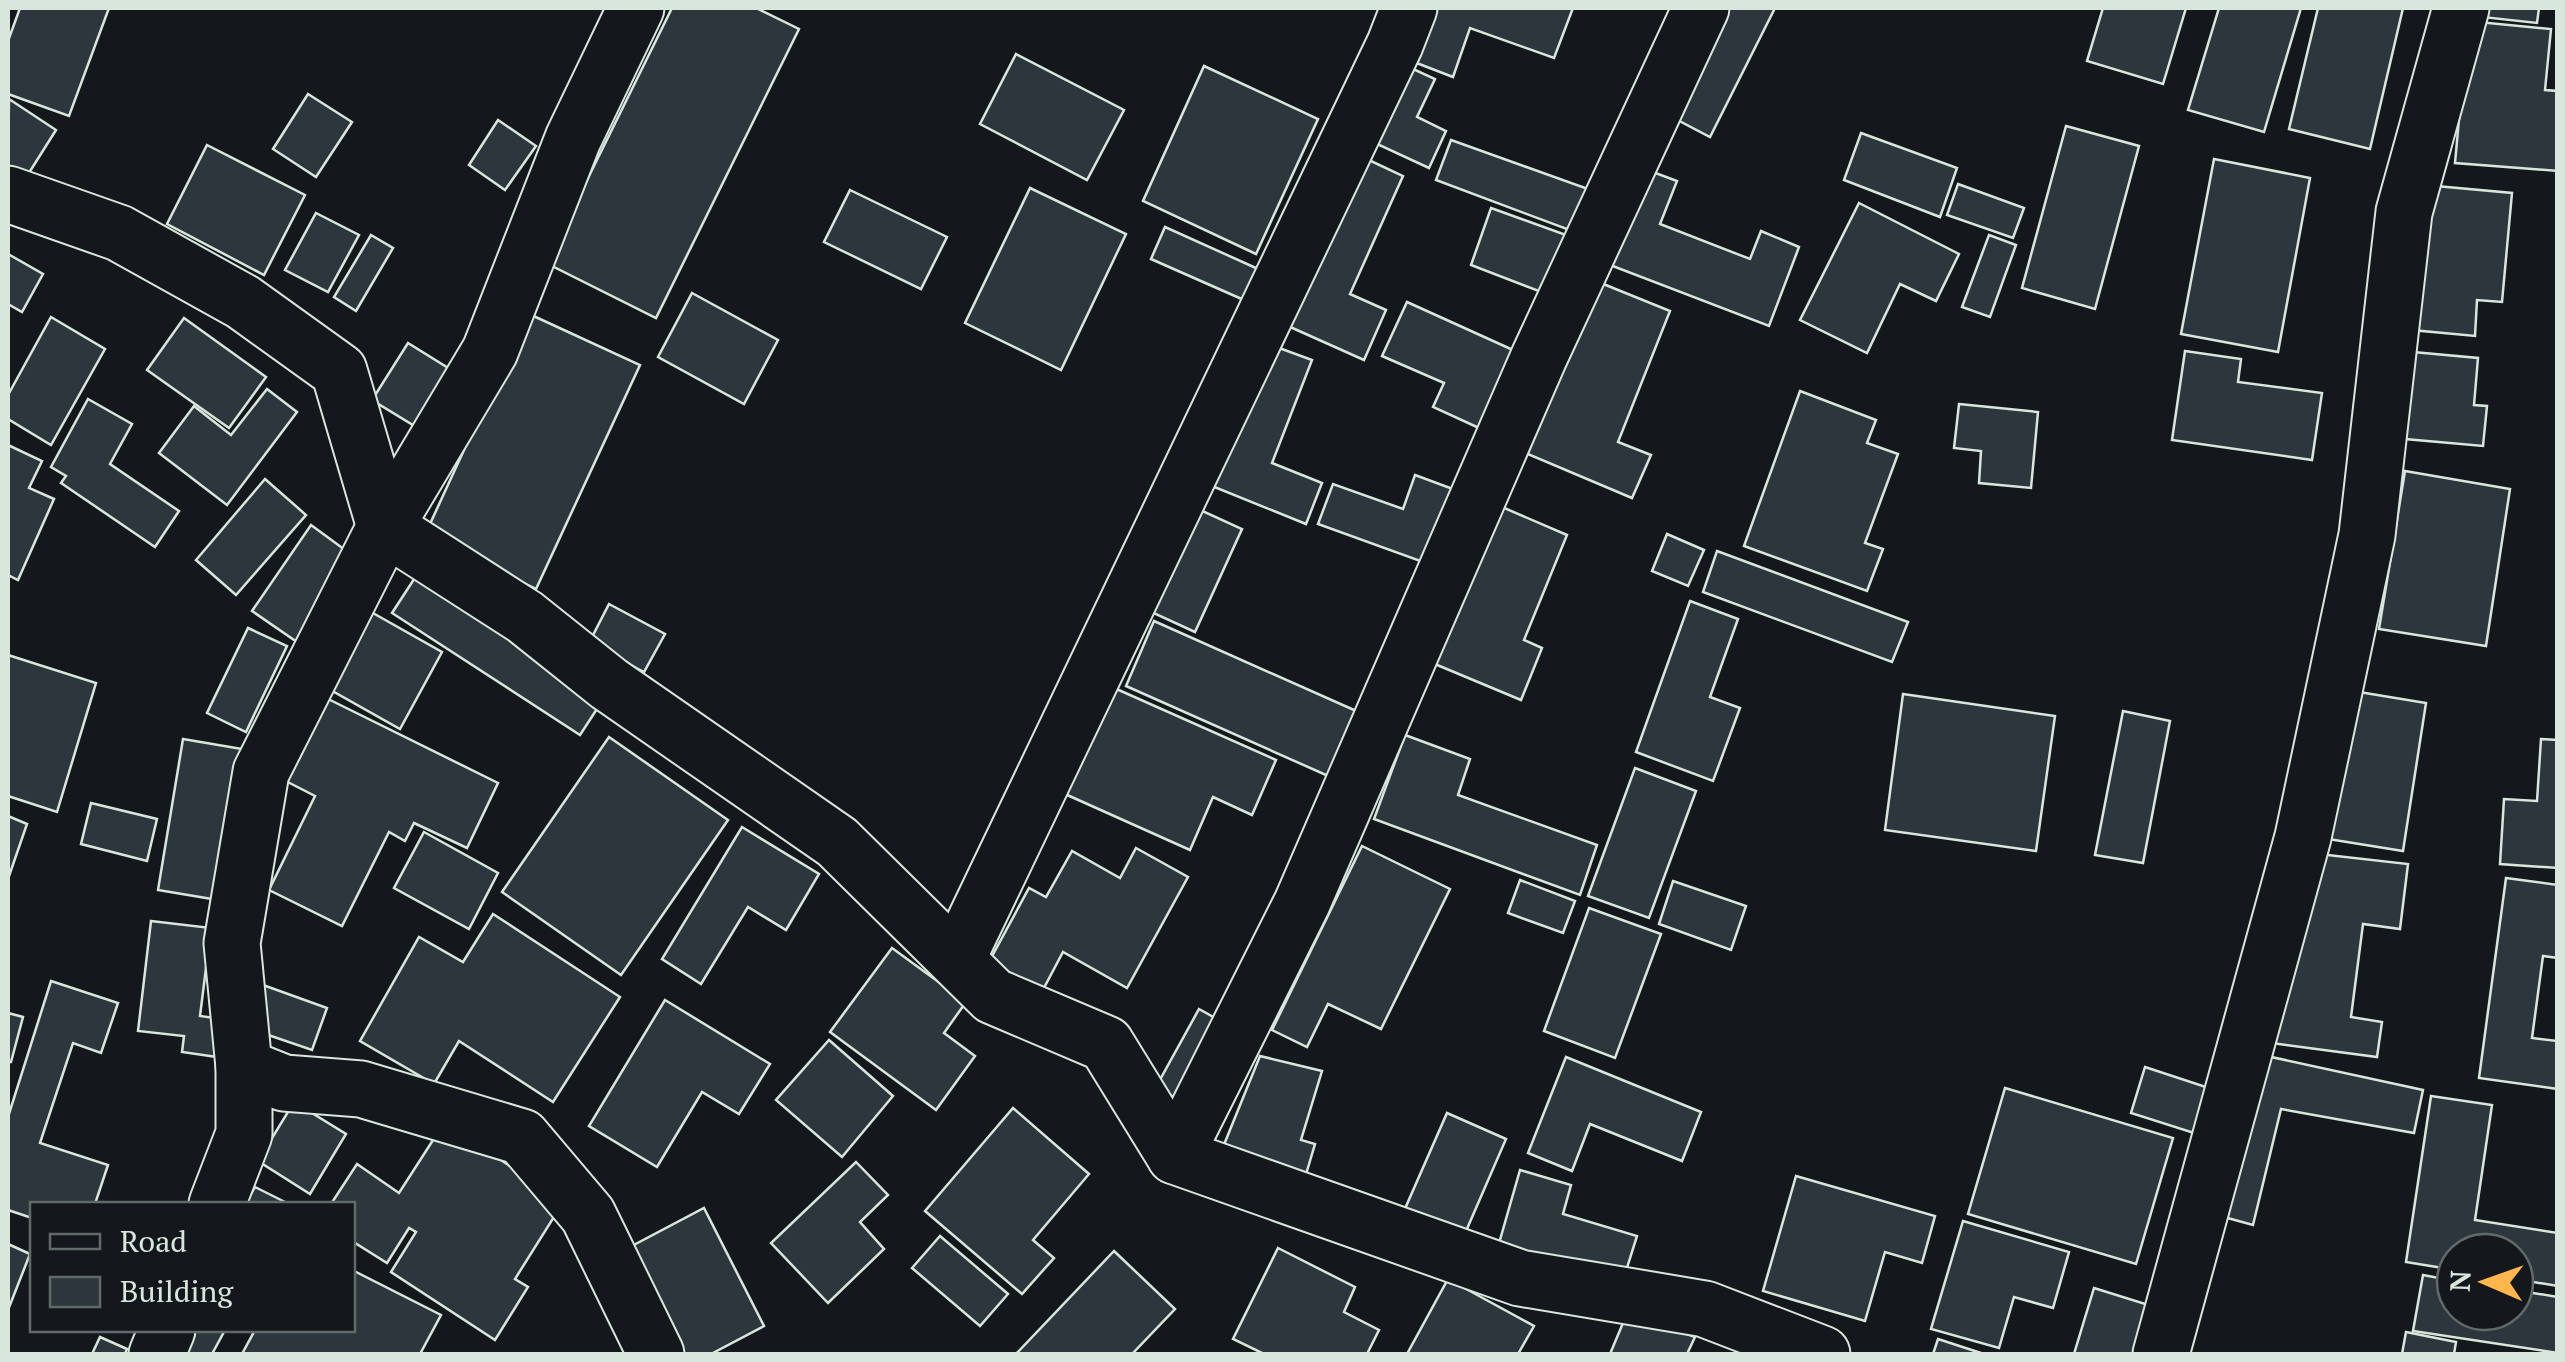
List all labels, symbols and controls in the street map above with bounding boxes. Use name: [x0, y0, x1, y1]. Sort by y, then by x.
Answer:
legend: [30, 1202, 355, 1332]
text: Road: [120, 1221, 187, 1261]
north arrow: [2435, 1232, 2535, 1332]
text: N: [2441, 1270, 2478, 1292]
text: Building: [120, 1271, 234, 1311]

